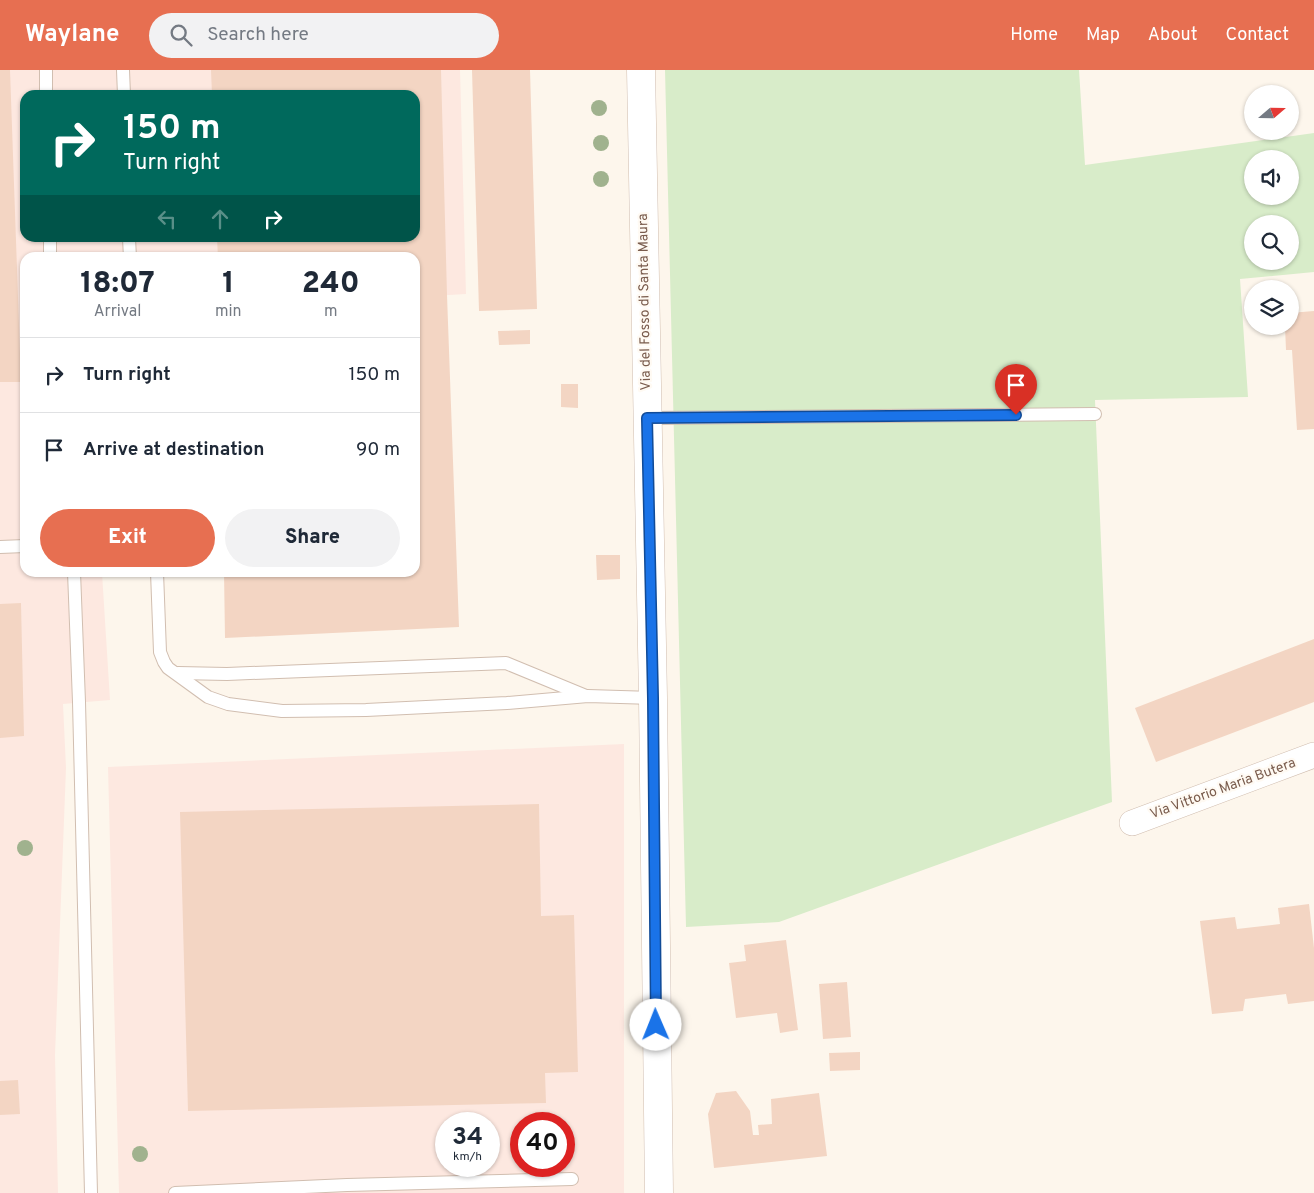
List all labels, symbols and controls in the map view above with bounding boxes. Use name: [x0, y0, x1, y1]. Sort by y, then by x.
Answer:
search box: [149, 13, 499, 58]
text: Waylane: [25, 20, 119, 50]
icon: search: [167, 21, 195, 49]
text: Search here: [207, 23, 309, 47]
text: Home: [1010, 24, 1058, 47]
text: Map: [1086, 24, 1120, 47]
text: About: [1148, 24, 1197, 47]
text: Contact: [1225, 24, 1289, 47]
north arrow: [1244, 85, 1299, 140]
map controls: [1244, 85, 1299, 335]
text: 150 m: [123, 107, 221, 151]
icon: right: [40, 110, 105, 175]
text: Turn right: [123, 150, 220, 177]
button: sound: [1244, 150, 1299, 205]
icon: left: [153, 205, 181, 233]
icon: ahead: [206, 205, 234, 233]
icon: right: [259, 205, 287, 233]
street label: Via del Fosso di Santa Maura: [635, 213, 655, 391]
button: search: [1244, 215, 1299, 270]
text: 18:07: [80, 266, 155, 303]
text: 1: [222, 266, 234, 303]
text: 240: [302, 266, 360, 303]
button: layers: [1244, 280, 1299, 335]
text: Arrival: [94, 302, 141, 322]
text: min: [215, 302, 242, 322]
text: m: [324, 302, 338, 322]
icon: right: [40, 361, 68, 389]
text: Turn right: [83, 363, 171, 387]
text: 150 m: [348, 363, 400, 387]
pin: [995, 364, 1037, 415]
icon: arrive: [1002, 371, 1030, 399]
icon: arrive: [40, 436, 68, 464]
text: Arrive at destination: [83, 438, 264, 462]
text: 90 m: [356, 438, 400, 462]
button: Exit: [40, 509, 215, 567]
button: Share: [225, 509, 400, 567]
street label: Via Vittorio Maria Butera: [1148, 755, 1298, 823]
position arrow: [629, 998, 681, 1050]
speed limit sign: 40: [510, 1112, 575, 1177]
text: 34: [452, 1122, 483, 1154]
text: km/h: [453, 1149, 482, 1165]

